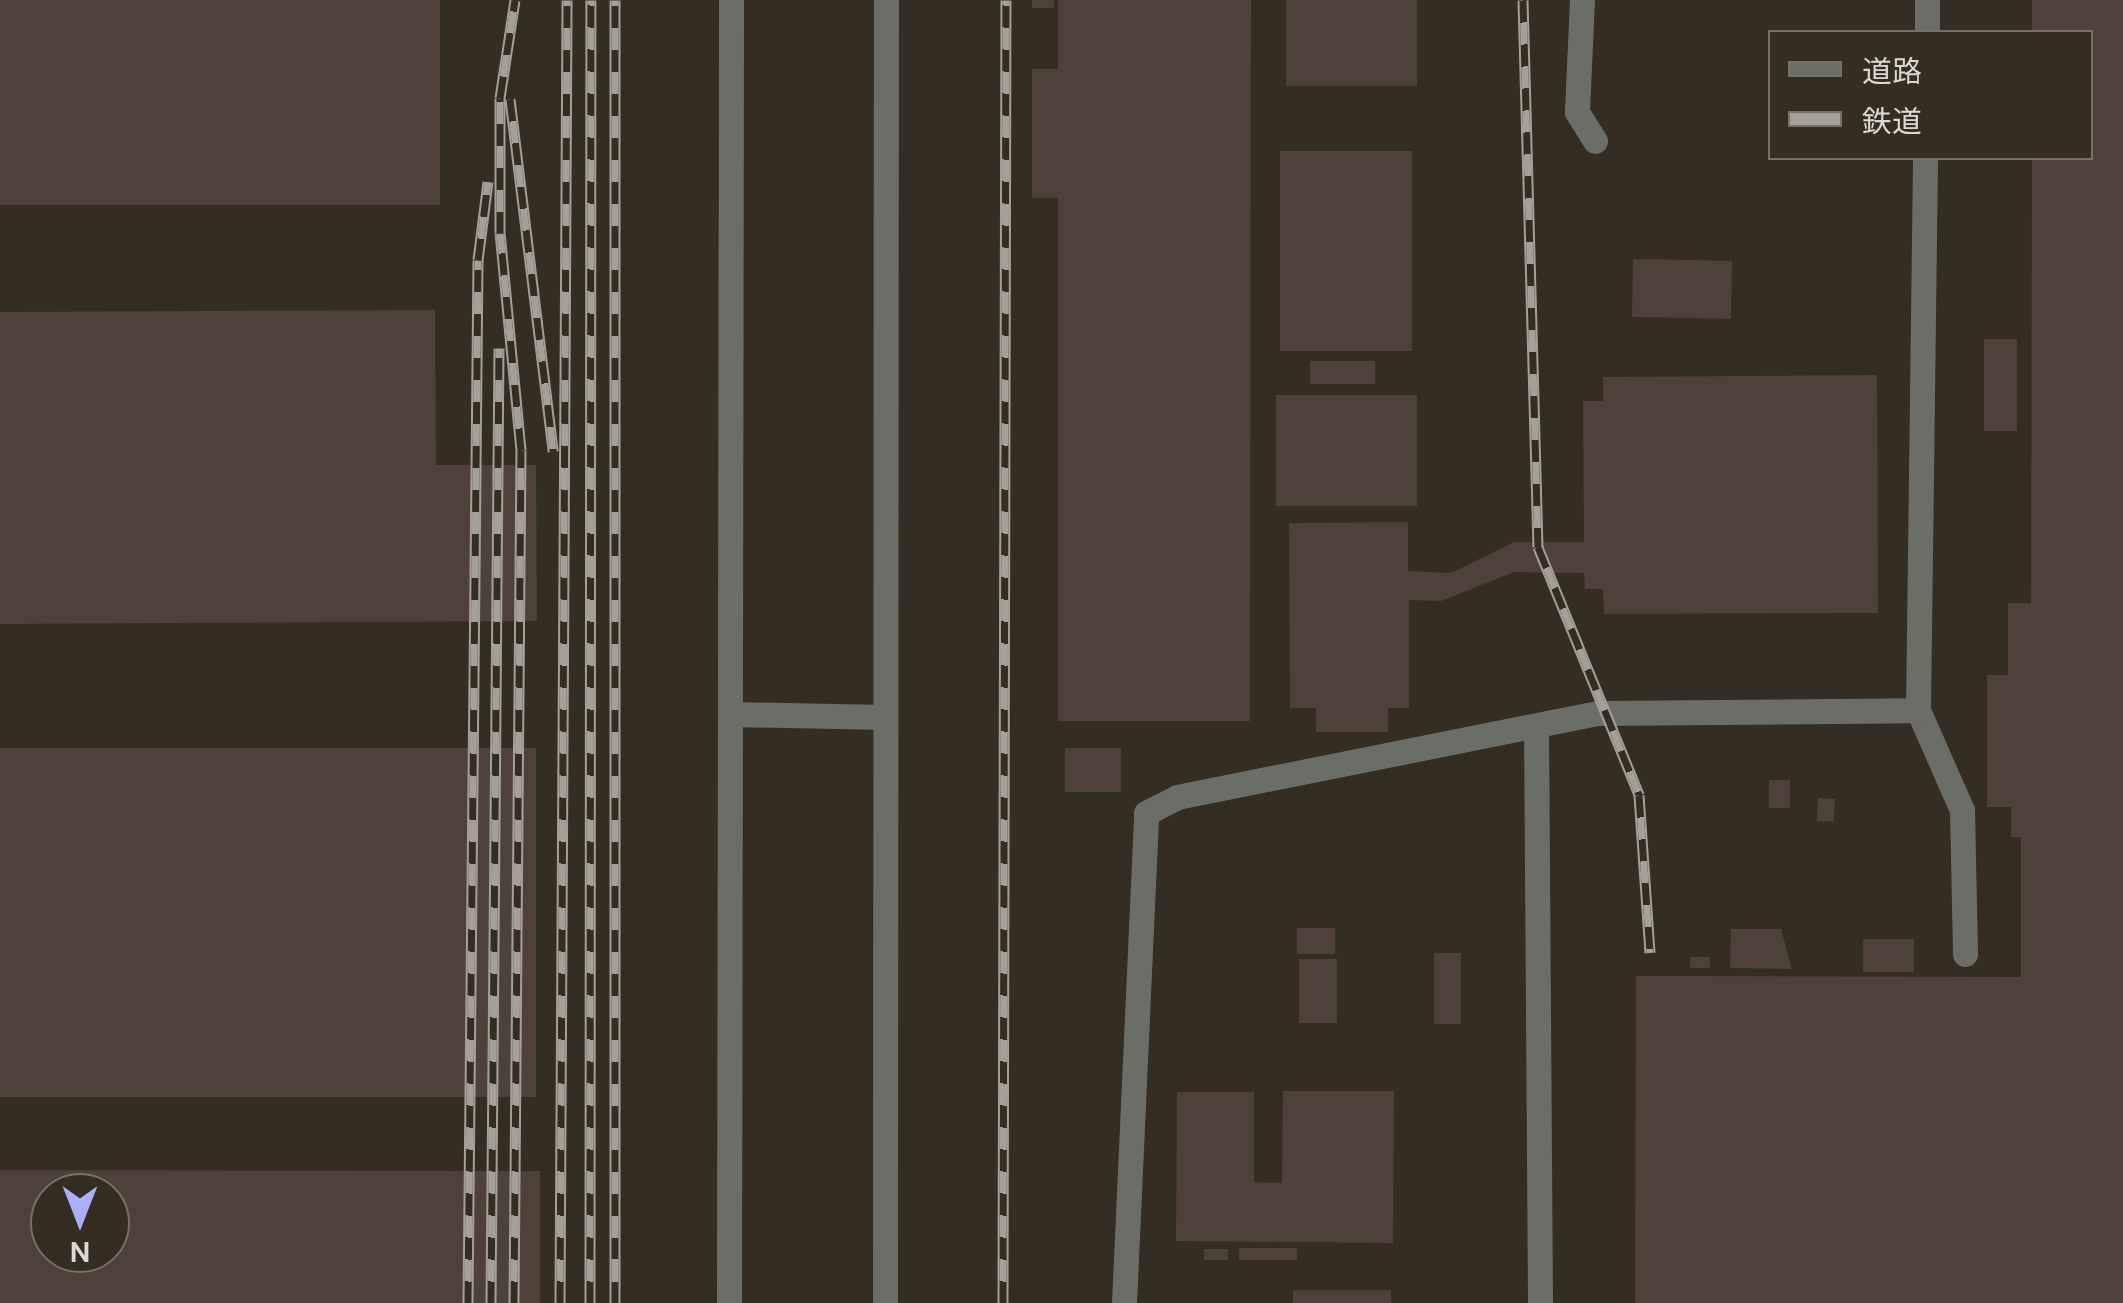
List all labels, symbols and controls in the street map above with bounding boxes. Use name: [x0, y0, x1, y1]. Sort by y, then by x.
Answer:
legend: [1768, 30, 2093, 160]
text: 道路: [1862, 52, 1922, 91]
text: 鉄道: [1862, 102, 1922, 141]
north arrow: [30, 1173, 130, 1273]
text: N: [70, 1233, 90, 1270]

